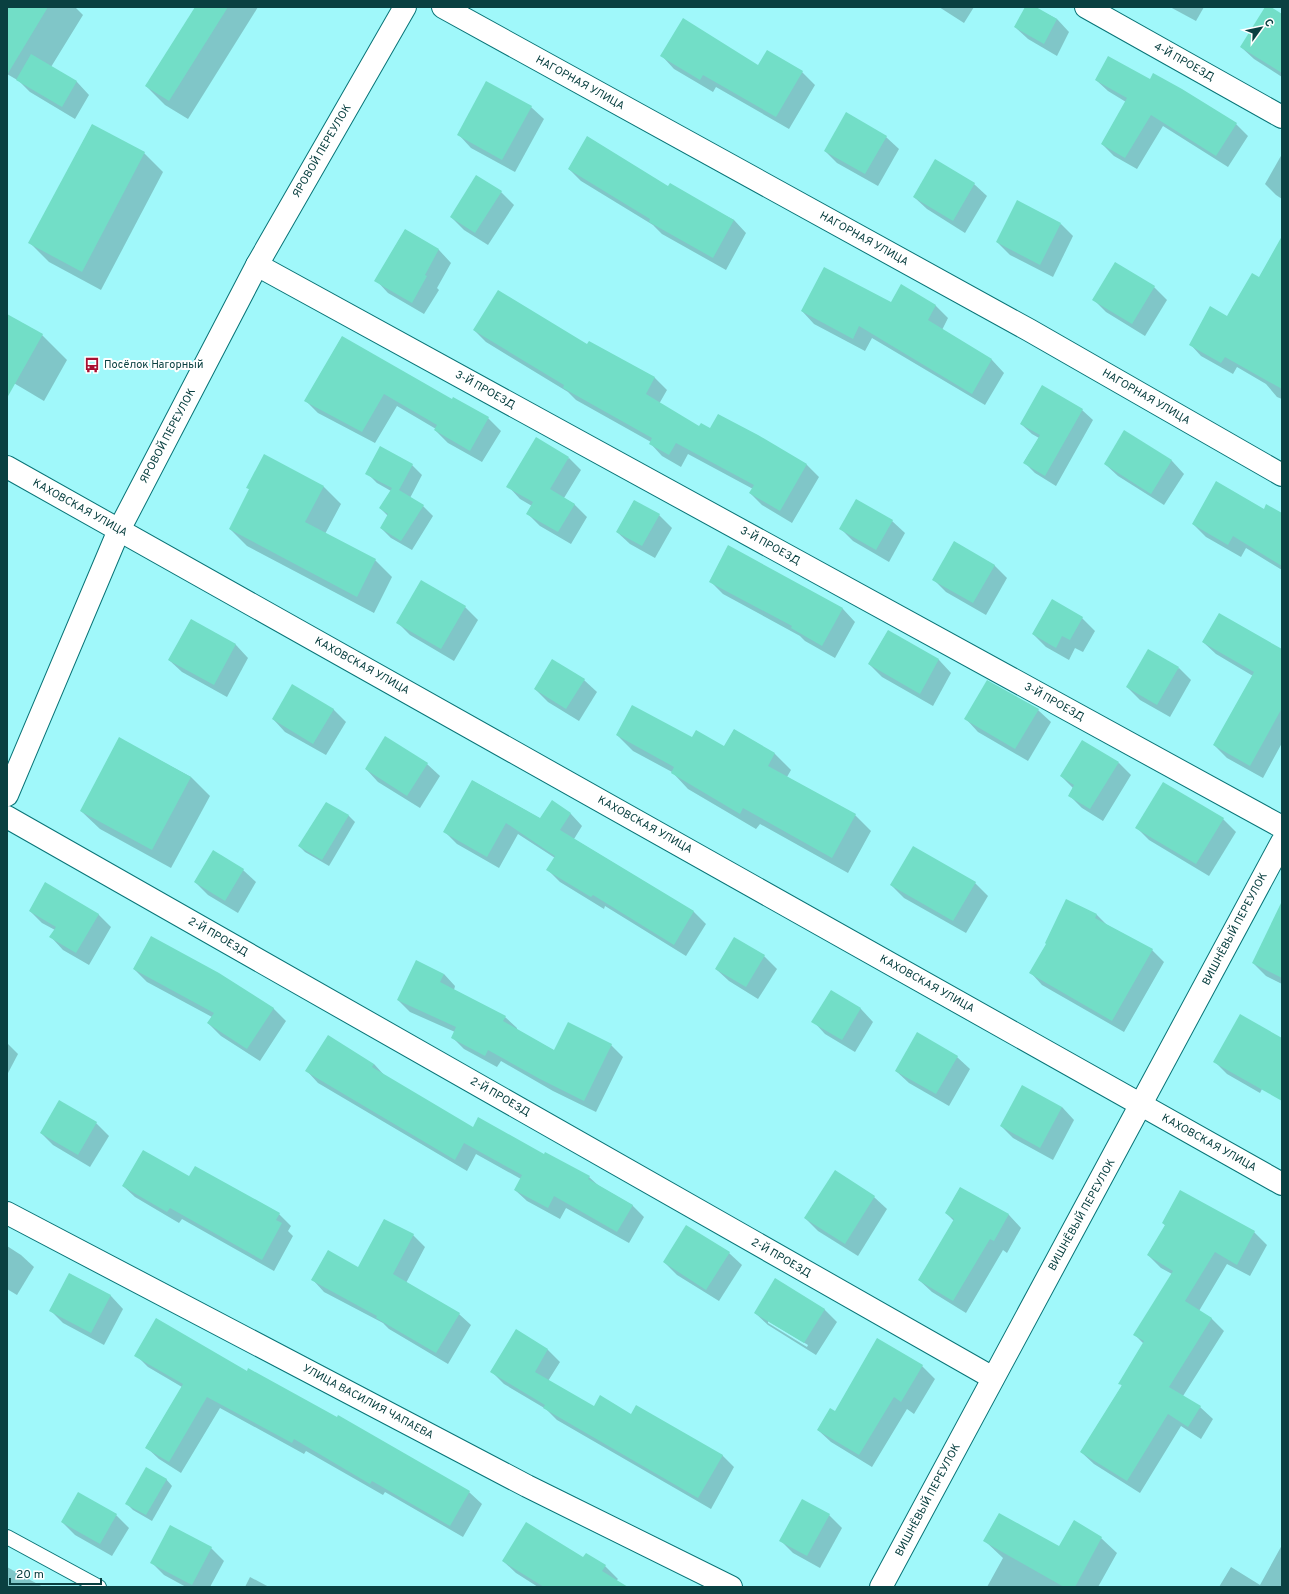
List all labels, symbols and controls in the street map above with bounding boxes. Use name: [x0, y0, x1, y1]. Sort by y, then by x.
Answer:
north arrow: [1241, 8, 1281, 48]
text: С: [1261, 16, 1276, 30]
street label: 4-Й ПРОЕЗД: [1151, 39, 1217, 84]
street label: НАГОРНАЯ УЛИЦА: [533, 53, 627, 113]
street label: ЯРОВОЙ ПЕРЕУЛОК: [289, 101, 355, 200]
street label: НАГОРНАЯ УЛИЦА: [817, 209, 911, 269]
bus stop icon: Посёлок Нагорный: [83, 356, 101, 374]
place label: Посёлок Нагорный: [104, 358, 203, 372]
street label: НАГОРНАЯ УЛИЦА: [1099, 366, 1193, 428]
street label: 3-Й ПРОЕЗД: [452, 367, 518, 412]
street label: ЯРОВОЙ ПЕРЕУЛОК: [136, 386, 199, 486]
street label: КАХОВСКАЯ УЛИЦА: [30, 476, 130, 540]
street label: 3-Й ПРОЕЗД: [737, 523, 803, 568]
street label: КАХОВСКАЯ УЛИЦА: [312, 634, 412, 698]
street label: 3-Й ПРОЕЗД: [1021, 679, 1087, 724]
street label: КАХОВСКАЯ УЛИЦА: [595, 793, 695, 857]
street label: ВИШНЁВЫЙ ПЕРЕУЛОК: [1198, 870, 1271, 988]
street label: 2-Й ПРОЕЗД: [186, 913, 251, 960]
street label: КАХОВСКАЯ УЛИЦА: [877, 952, 977, 1016]
street label: 2-Й ПРОЕЗД: [468, 1073, 533, 1120]
street label: КАХОВСКАЯ УЛИЦА: [1159, 1111, 1259, 1175]
street label: ВИШНЁВЫЙ ПЕРЕУЛОК: [1045, 1156, 1119, 1273]
street label: 2-Й ПРОЕЗД: [749, 1234, 814, 1281]
street label: УЛИЦА ВАСИЛИЯ ЧАПАЕВА: [300, 1362, 436, 1442]
street label: ВИШНЁВЫЙ ПЕРЕУЛОК: [891, 1441, 964, 1559]
scale bar: [10, 1560, 101, 1586]
text: 20 m: [16, 1567, 44, 1583]

